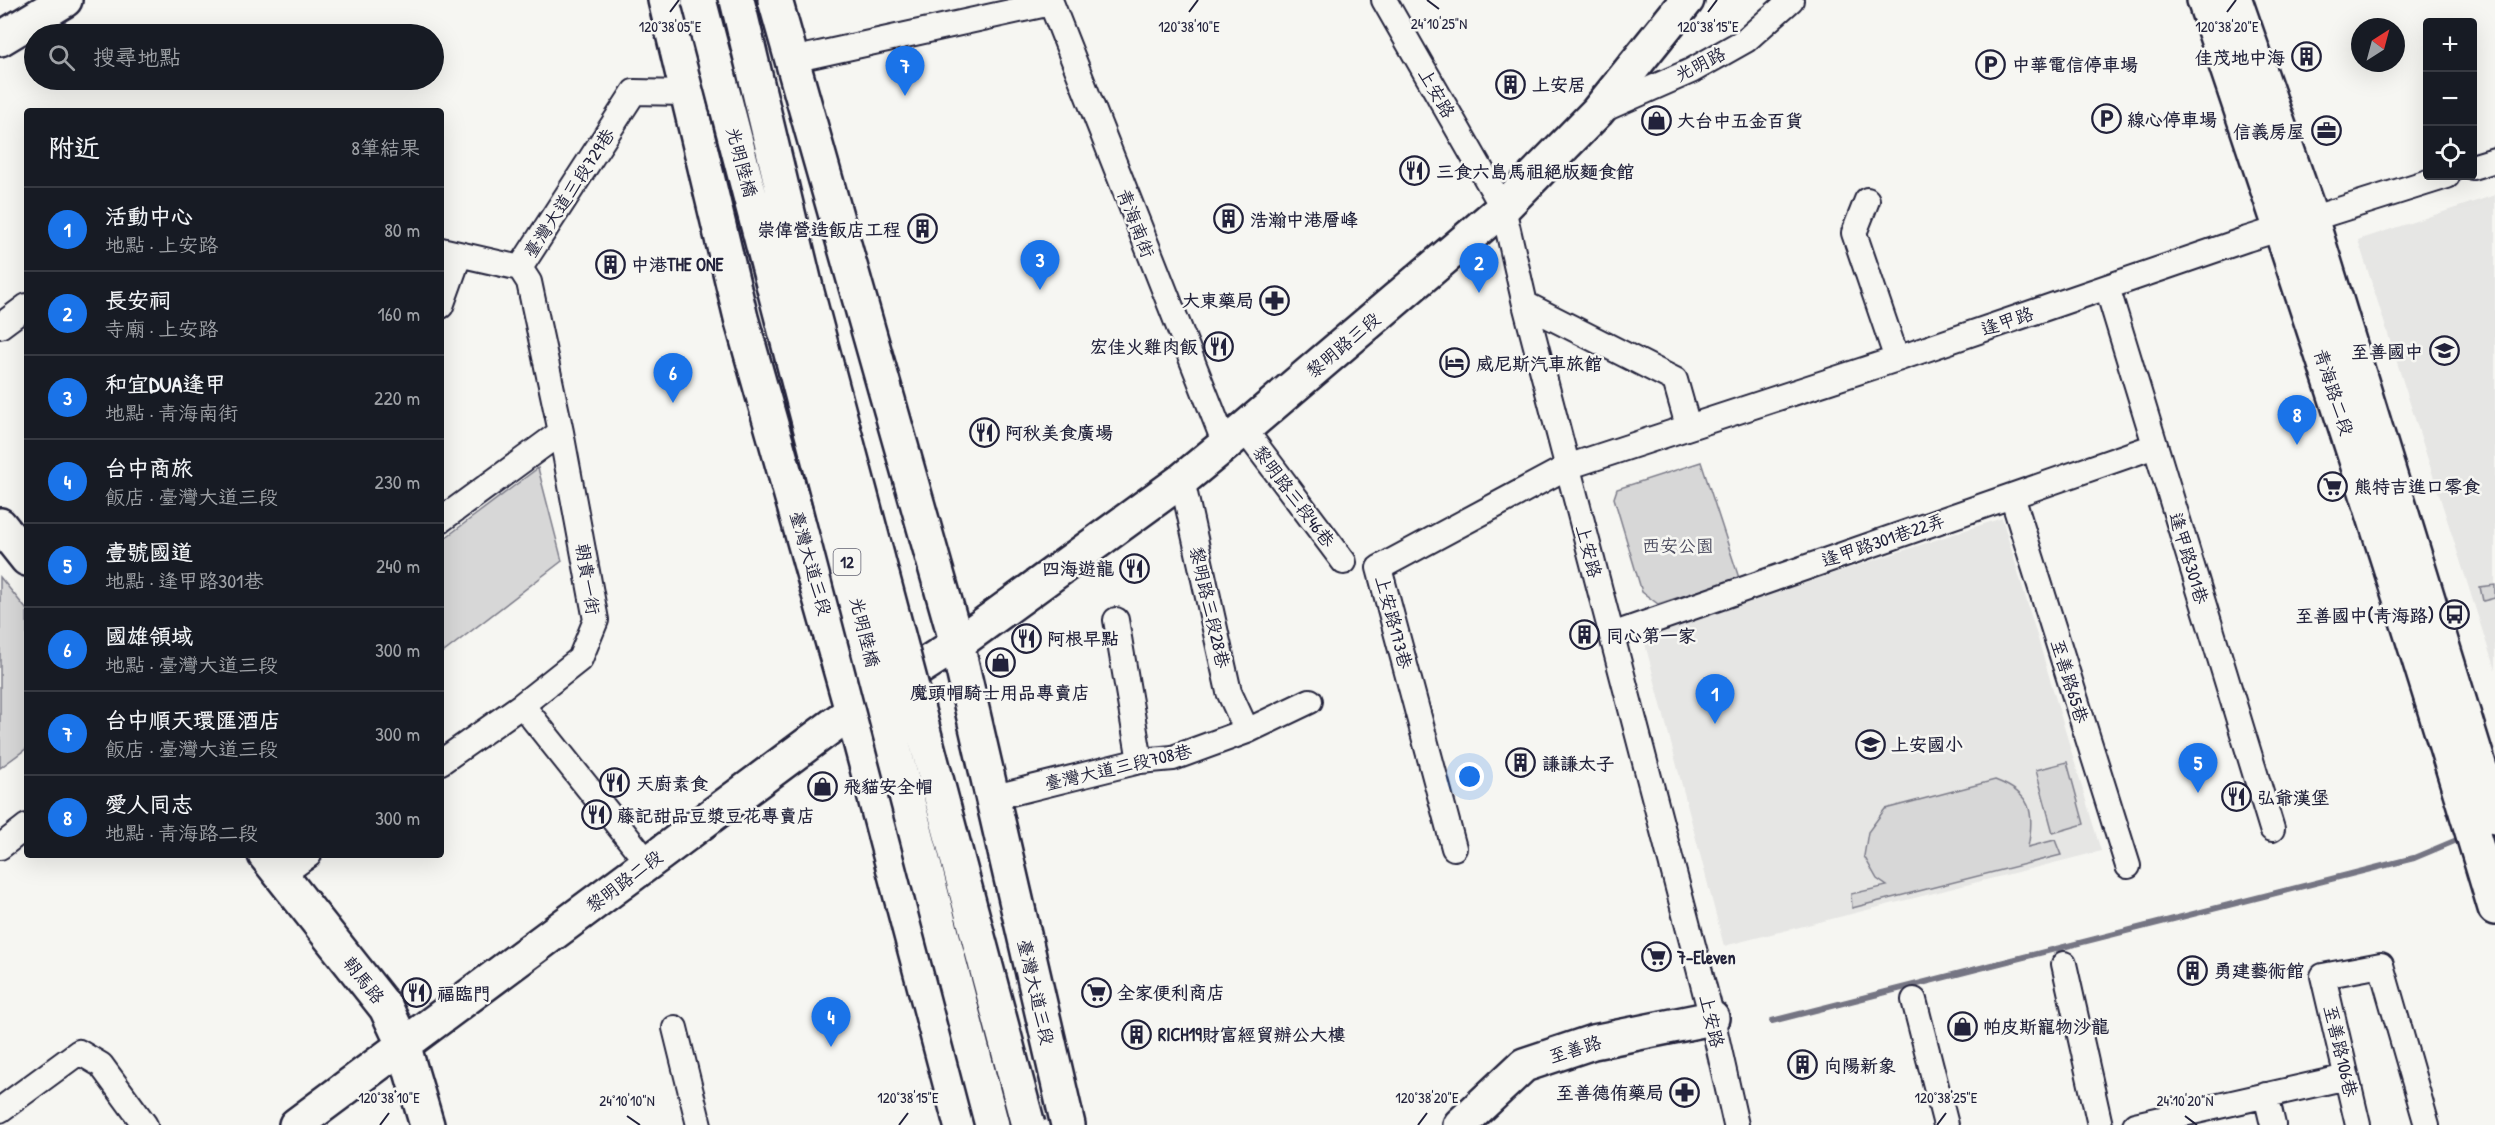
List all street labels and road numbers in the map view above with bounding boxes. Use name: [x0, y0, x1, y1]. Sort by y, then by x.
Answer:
street label: 光明路: [1670, 41, 1730, 87]
street label: 上安路: [1413, 63, 1461, 123]
street label: 臺灣大道三段729巷: [518, 123, 620, 263]
street label: 光明陸橋: [721, 124, 763, 200]
street label: 青海南街: [1111, 185, 1161, 261]
street label: 逢甲路: [1977, 300, 2037, 342]
street label: 黎明路三段: [1300, 306, 1386, 384]
street label: 青海路二段: [2308, 345, 2360, 439]
street label: 黎明路三段46巷: [1247, 440, 1341, 552]
street label: 逢甲路301巷22弄: [1818, 507, 1948, 573]
street label: 臺灣大道三段: [784, 508, 838, 618]
street label: 逢甲路301巷: [2163, 509, 2215, 607]
street label: 上安路: [1570, 522, 1608, 580]
street label: 朝貴一街: [570, 541, 606, 617]
street label: 黎明路三段28巷: [1184, 544, 1236, 670]
road number: 12: [834, 549, 860, 575]
street label: 上安路173巷: [1370, 573, 1418, 671]
street label: 光明陸橋: [844, 594, 886, 670]
street label: 至善路65巷: [2045, 636, 2095, 726]
street label: 臺灣大道三段708巷: [1042, 738, 1194, 796]
street label: 黎明路二段: [581, 844, 667, 918]
street label: 臺灣大道三段: [1012, 937, 1060, 1047]
street label: 朝馬路: [338, 951, 390, 1009]
street label: 上安路: [1694, 992, 1730, 1050]
street label: 至善路106巷: [2318, 1002, 2364, 1100]
street label: 至善路: [1546, 1029, 1604, 1069]

